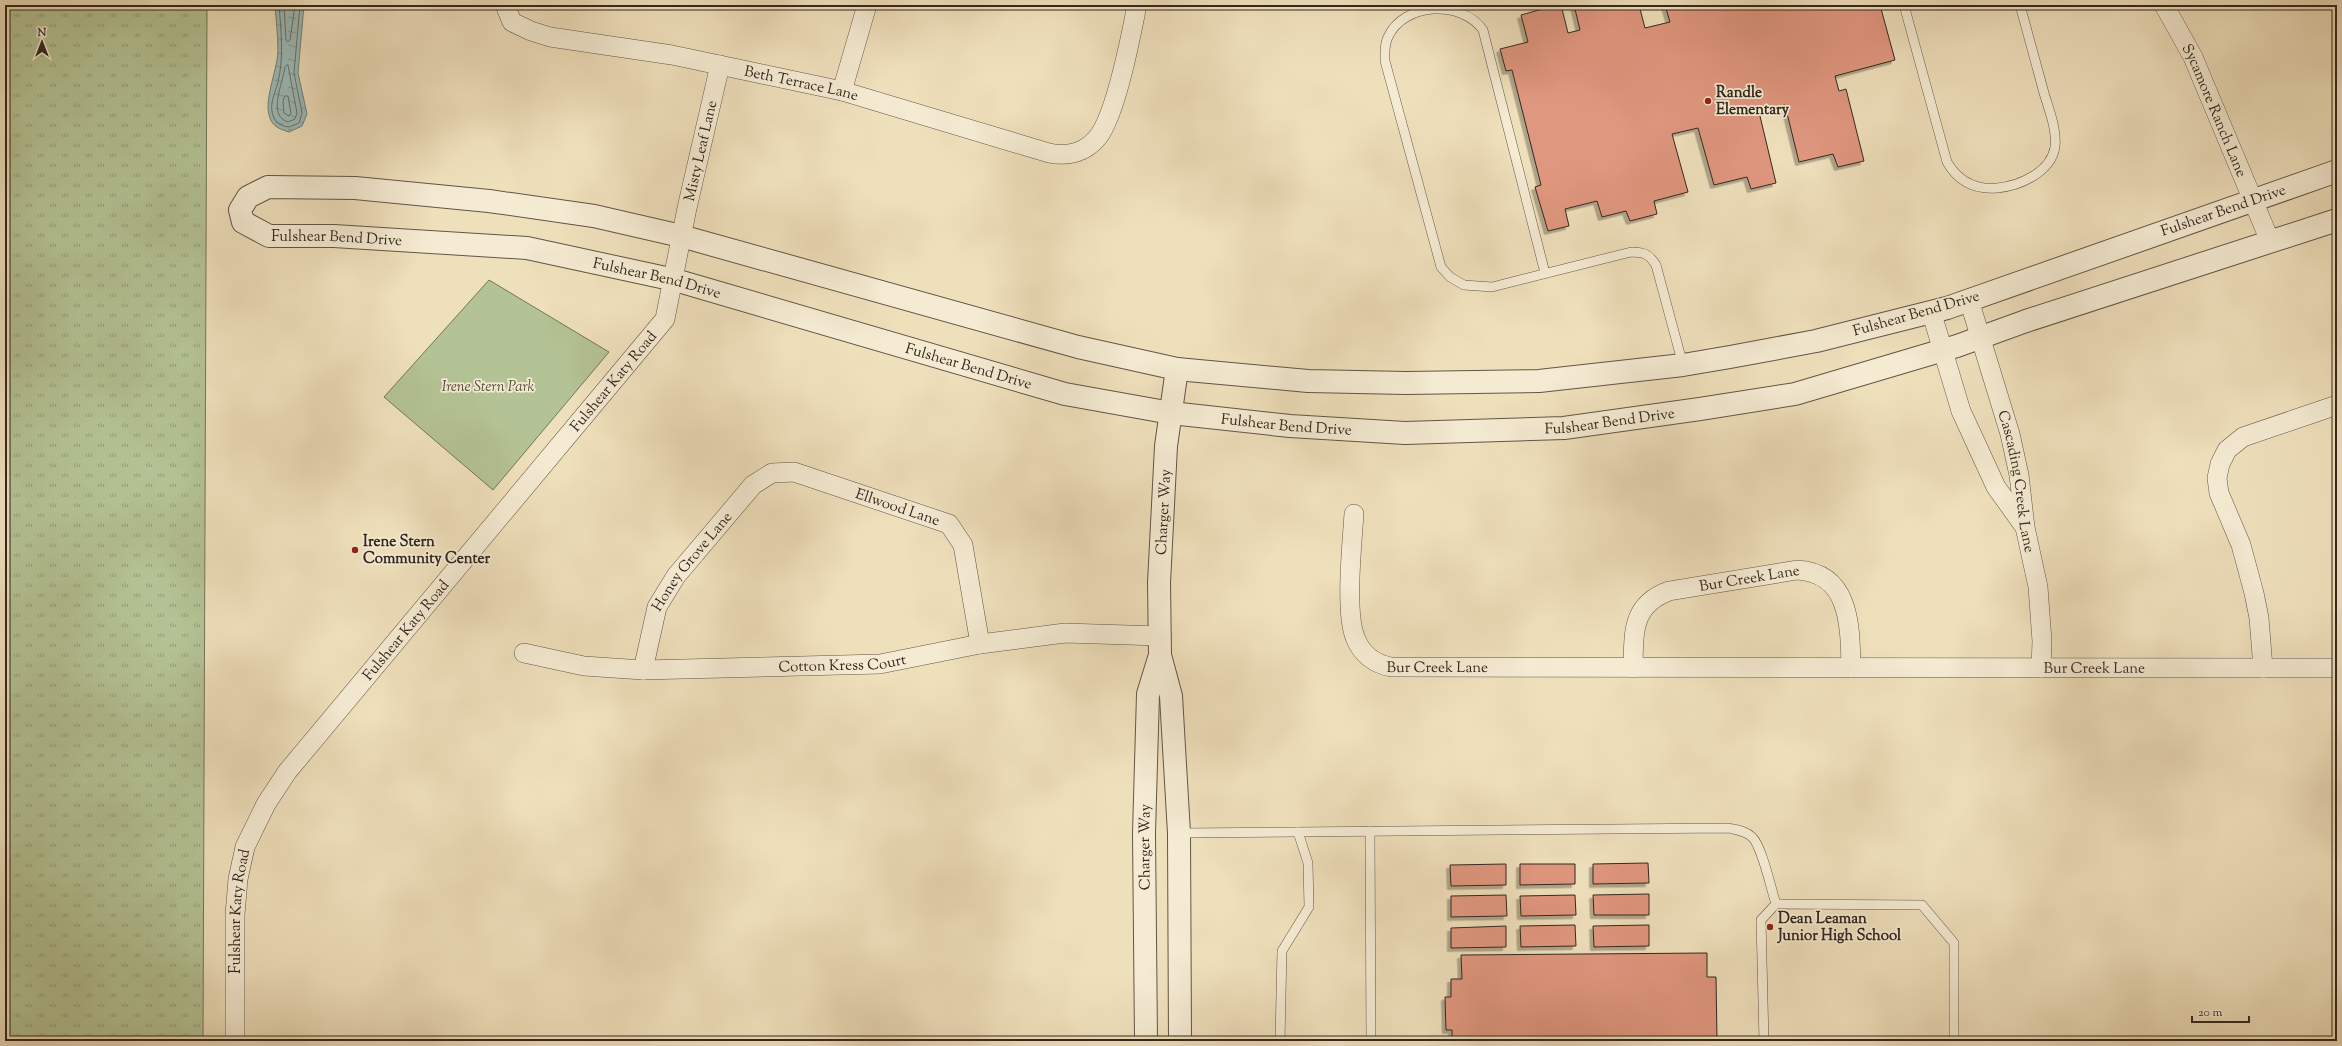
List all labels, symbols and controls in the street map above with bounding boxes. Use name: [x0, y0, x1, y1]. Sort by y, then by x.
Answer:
north arrow: [22, 22, 62, 62]
text: N: [37, 25, 47, 41]
street label: Sycamore Ranch Lane: [2176, 40, 2251, 181]
street label: Beth Terrace Lane: [742, 62, 861, 107]
place label: Randle Elementary: [1716, 83, 1790, 121]
marker: Randle Elementary: [1703, 96, 1713, 106]
street label: Misty Leaf Lane: [680, 99, 723, 203]
street label: Fulshear Bend Drive: [2158, 180, 2289, 243]
street label: Fulshear Bend Drive: [271, 227, 403, 252]
street label: Fulshear Bend Drive: [591, 254, 723, 305]
street label: Fulshear Bend Drive: [1851, 286, 1982, 343]
street label: Fulshear Katy Road: [566, 327, 663, 437]
street label: Fulshear Bend Drive: [902, 339, 1034, 396]
park label: Irene Stern Park: [442, 377, 535, 398]
street label: Fulshear Bend Drive: [1544, 404, 1676, 441]
street label: Cascading Creek Lane: [1991, 408, 2039, 555]
street label: Fulshear Bend Drive: [1220, 410, 1352, 442]
street label: Charger Way: [1152, 468, 1177, 556]
street label: Ellwood Lane: [852, 484, 942, 532]
street label: Honey Grove Lane: [648, 508, 738, 616]
place label: Irene Stern Community Center: [363, 532, 491, 570]
marker: Irene Stern Community Center: [350, 545, 360, 555]
street label: Bur Creek Lane: [1698, 561, 1801, 598]
street label: Fulshear Katy Road: [358, 576, 455, 686]
street label: Cotton Kress Court: [778, 650, 908, 679]
street label: Bur Creek Lane: [1387, 658, 1488, 679]
street label: Bur Creek Lane: [2044, 659, 2145, 680]
street label: Charger Way: [1135, 803, 1157, 890]
street label: Fulshear Katy Road: [226, 847, 256, 974]
place label: Dean Leaman Junior High School: [1777, 909, 1902, 947]
marker: Dean Leaman Junior High School: [1765, 922, 1775, 932]
scale bar: [2192, 998, 2249, 1024]
text: 20 m: [2198, 1004, 2223, 1022]

